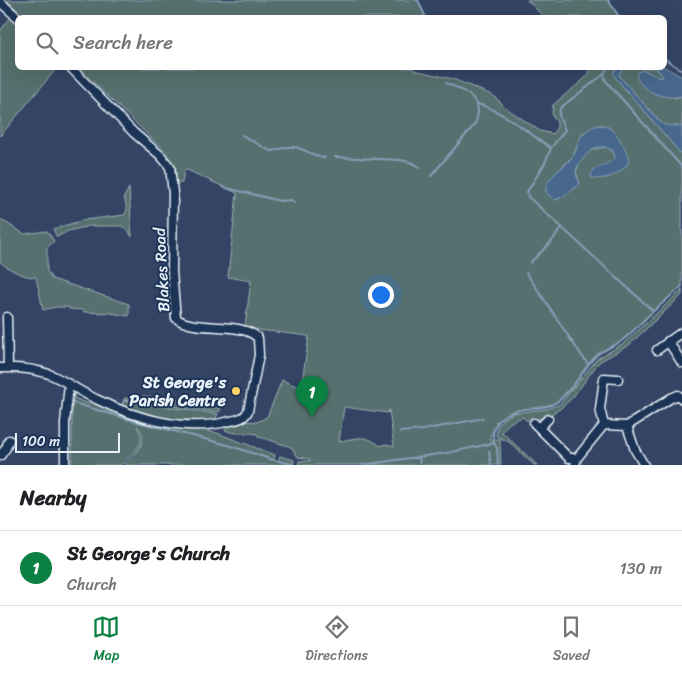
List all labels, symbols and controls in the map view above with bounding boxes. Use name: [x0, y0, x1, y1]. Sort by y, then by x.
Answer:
search box: [15, 15, 667, 70]
text: Search here: [73, 26, 173, 59]
icon: search: [33, 29, 61, 57]
street label: Blakes Road: [145, 226, 178, 313]
your location: [368, 282, 394, 308]
place label: St George's Parish Centre: [129, 368, 227, 415]
pin: 1: [296, 376, 328, 417]
marker: St George's Parish Centre: [230, 385, 242, 397]
text: 100 m: [22, 429, 60, 454]
scale bar: [15, 430, 120, 453]
text: Nearby: [20, 479, 86, 517]
text: St George's Church: [67, 537, 230, 570]
text: 1: [33, 554, 39, 583]
text: 130 m: [620, 554, 662, 583]
text: Church: [67, 570, 117, 599]
tab: Map: [92, 613, 120, 668]
tab: Directions: [305, 613, 368, 668]
tab: Saved: [553, 613, 590, 668]

